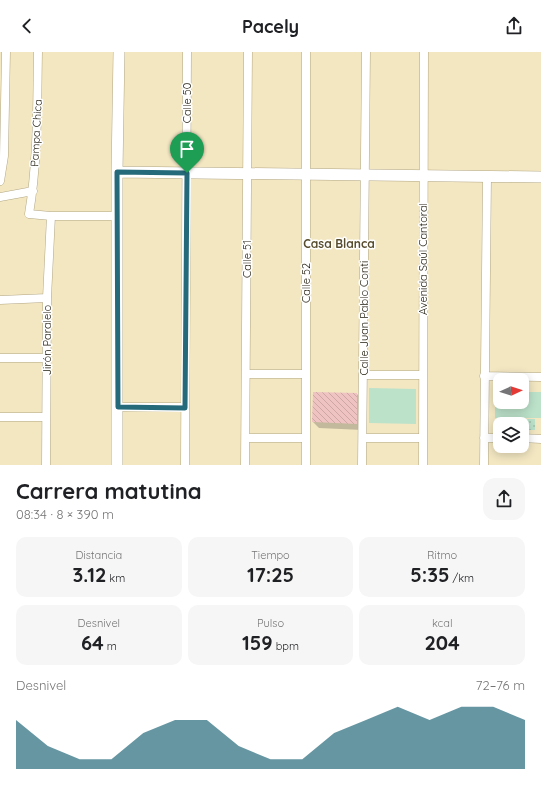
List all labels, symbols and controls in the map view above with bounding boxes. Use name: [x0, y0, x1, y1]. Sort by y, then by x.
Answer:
icon: back: [16, 15, 38, 37]
text: Pacely: [242, 15, 299, 38]
icon: share: [503, 15, 525, 37]
street label: Calle 50: [180, 83, 194, 123]
street label: Pampa Chica: [27, 99, 45, 167]
pin: [170, 132, 204, 173]
icon: arrive: [176, 138, 198, 160]
street label: Avenida Saúl Cantoral: [416, 203, 430, 315]
district label: Casa Blanca: [303, 236, 375, 251]
street label: Calle 51: [240, 240, 254, 278]
street label: Calle Juan Pablo Conti: [357, 261, 371, 375]
street label: Calle 52: [299, 263, 313, 303]
street label: Jirón Paralelo: [40, 304, 54, 375]
north arrow: [493, 373, 529, 409]
map controls: [493, 373, 529, 453]
button: layers: [493, 417, 529, 453]
text: Carrera matutina: [16, 477, 202, 505]
button: share: [483, 478, 525, 520]
text: 08:34 · 8 × 390 m: [16, 506, 114, 522]
text: Distancia: [75, 548, 122, 562]
text: Tiempo: [251, 548, 290, 562]
text: Ritmo: [427, 548, 457, 562]
text: 3.12: [72, 562, 106, 587]
text: 17:25: [247, 562, 294, 587]
text: 5:35: [410, 562, 449, 587]
text: km: [106, 571, 125, 585]
text: /km: [449, 571, 474, 585]
text: Desnivel: [78, 616, 120, 630]
text: Pulso: [257, 616, 284, 630]
text: kcal: [432, 616, 452, 630]
text: 64: [81, 630, 104, 655]
text: 159: [242, 630, 273, 655]
text: 204: [424, 630, 460, 655]
text: m: [104, 639, 117, 653]
text: bpm: [273, 639, 299, 653]
text: Desnivel: [16, 677, 66, 693]
text: 72–76 m: [476, 677, 525, 693]

